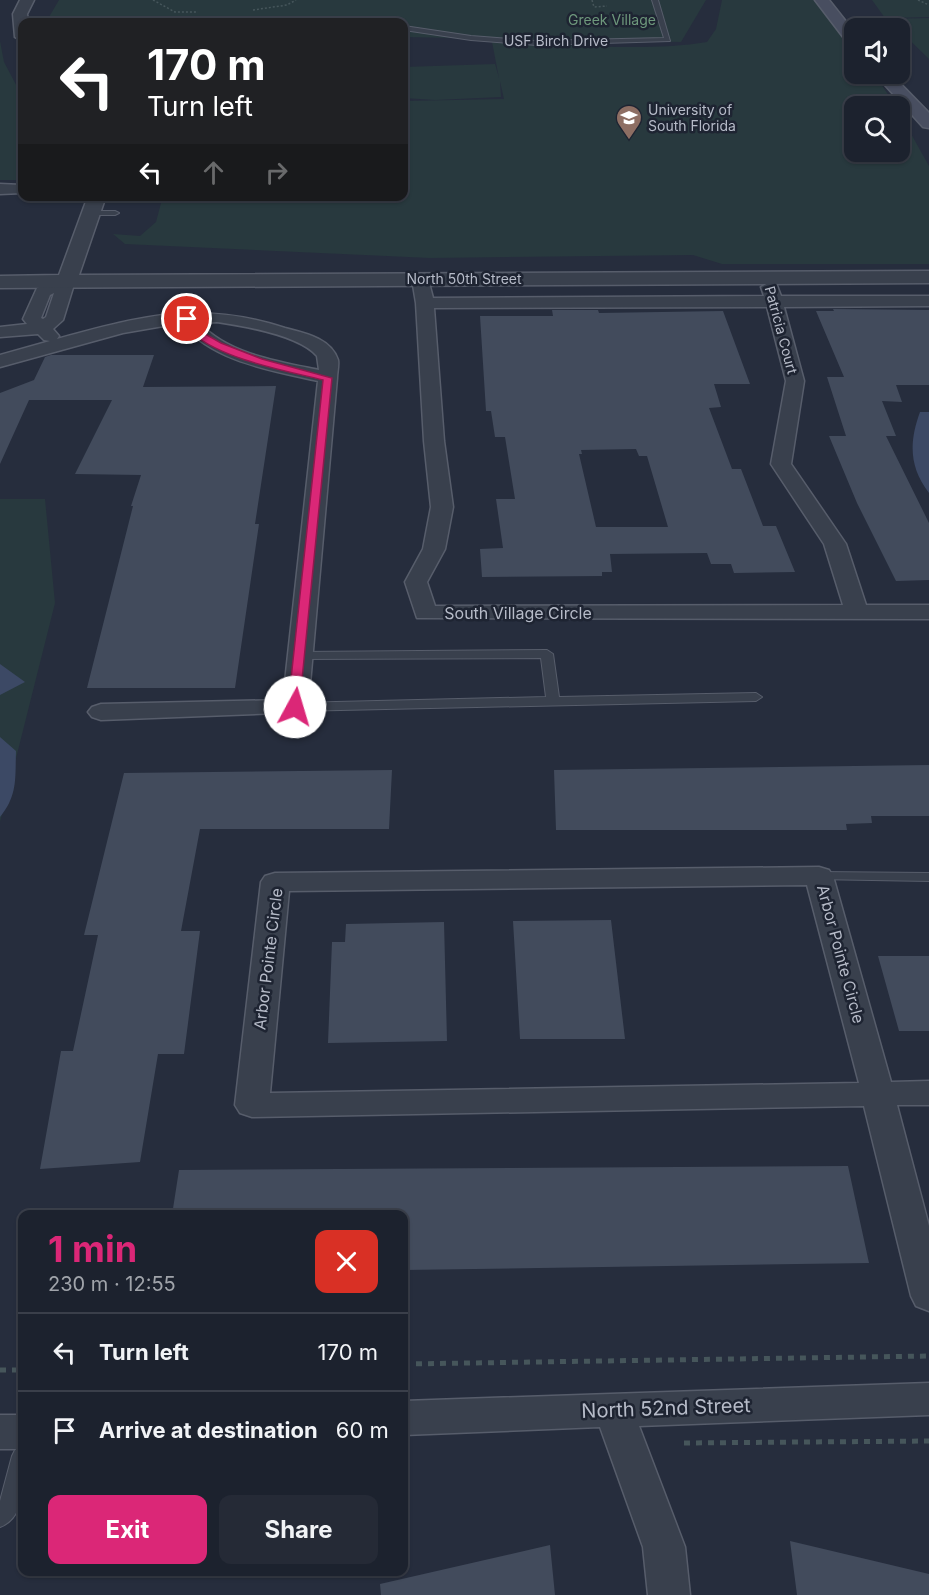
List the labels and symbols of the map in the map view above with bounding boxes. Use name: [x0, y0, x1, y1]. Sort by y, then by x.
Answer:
park label: Greek Village: [568, 11, 656, 28]
street label: USF Birch Drive: [504, 32, 608, 49]
place label: University of South Florida: [648, 101, 736, 134]
school or university icon: University of South Florida: [614, 103, 644, 141]
street label: North 50th Street: [406, 270, 522, 287]
street label: Patricia Court: [762, 284, 802, 376]
pin: [161, 293, 212, 344]
street label: South Village Circle: [444, 603, 592, 623]
position arrow: [263, 675, 327, 739]
street label: Arbor Pointe Circle: [813, 882, 869, 1026]
street label: Arbor Pointe Circle: [249, 887, 287, 1031]
street label: North 52nd Street: [581, 1393, 752, 1423]

